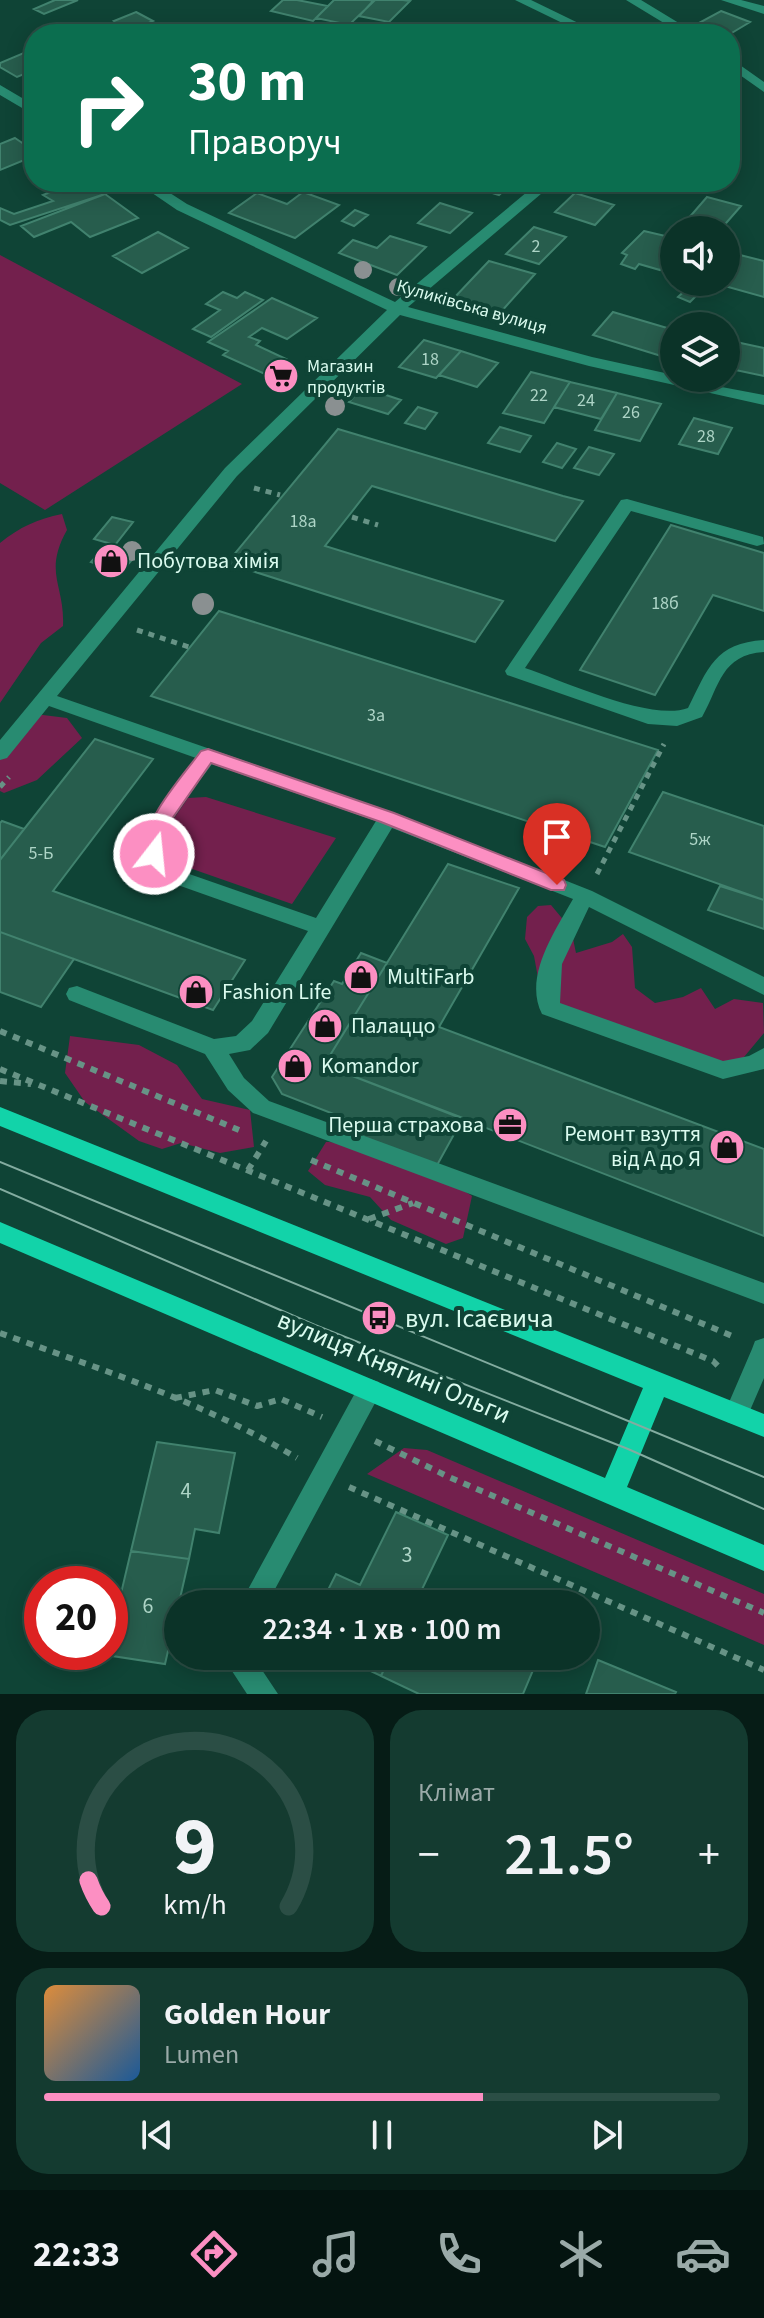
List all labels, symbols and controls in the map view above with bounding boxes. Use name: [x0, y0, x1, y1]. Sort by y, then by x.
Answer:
text: 30 m: [188, 43, 306, 122]
icon: right: [56, 56, 160, 160]
text: Праворуч: [188, 117, 342, 168]
map controls: [660, 216, 740, 392]
button: sound: [660, 216, 740, 296]
house number: 2: [532, 234, 541, 259]
street label: Куликівська вулиця: [394, 274, 550, 340]
button: layers: [660, 312, 740, 392]
house number: 18: [421, 347, 439, 372]
place label: Магазин продуктів: [307, 354, 385, 400]
supermarket icon: Магазин продуктів: [262, 357, 300, 395]
house number: 22: [530, 383, 548, 408]
house number: 24: [577, 388, 595, 413]
house number: 26: [622, 400, 640, 425]
house number: 28: [697, 424, 715, 449]
house number: 18а: [290, 509, 316, 534]
shop icon: Побутова хімія: [92, 542, 130, 580]
place label: Побутова хімія: [137, 545, 280, 577]
house number: 18б: [651, 591, 679, 616]
house number: 3а: [367, 703, 385, 728]
pin: [523, 803, 591, 885]
position arrow: [112, 812, 196, 896]
icon: arrive: [535, 815, 579, 859]
house number: 5ж: [689, 827, 711, 852]
house number: 5-Б: [29, 841, 53, 866]
shop icon: MultiFarb: [342, 958, 380, 996]
place label: MultiFarb: [387, 961, 474, 993]
shop icon: Fashion Life: [177, 973, 215, 1011]
place label: Fashion Life: [222, 976, 331, 1008]
shop icon: Палаццо: [306, 1007, 344, 1045]
place label: Палаццо: [351, 1010, 436, 1042]
shop icon: Komandor: [276, 1047, 314, 1085]
place label: Komandor: [321, 1050, 419, 1082]
office icon: Перша страхова: [491, 1106, 529, 1144]
place label: Перша страхова: [328, 1109, 484, 1141]
place label: Ремонт взуття від А до Я: [564, 1118, 701, 1175]
shop icon: Ремонт взуття від А до Я: [708, 1128, 746, 1166]
bus stop icon: вул. Ісаєвича: [360, 1299, 398, 1337]
place label: вул. Ісаєвича: [405, 1300, 553, 1337]
street label: вулиця Княгині Ольги: [272, 1301, 516, 1433]
house number: 4: [181, 1475, 192, 1507]
house number: 3: [402, 1539, 412, 1571]
speed limit sign: 20: [24, 1566, 128, 1670]
house number: 6: [143, 1590, 154, 1622]
text: 22:34 · 1 хв · 100 m: [262, 1608, 502, 1651]
text: Клімат: [418, 1774, 495, 1811]
text: 9: [173, 1788, 217, 1906]
text: 21.5°: [504, 1813, 634, 1898]
text: −: [418, 1824, 440, 1887]
text: +: [698, 1824, 720, 1887]
text: km/h: [163, 1885, 227, 1925]
text: Golden Hour: [164, 1993, 330, 2036]
text: Lumen: [164, 2036, 239, 2073]
icon: previous: [135, 2113, 179, 2157]
icon: pause: [360, 2113, 404, 2157]
icon: next: [585, 2113, 629, 2157]
icon: directions: [186, 2226, 242, 2282]
icon: music: [308, 2226, 364, 2282]
icon: phone: [431, 2226, 487, 2282]
icon: climate: [553, 2226, 609, 2282]
icon: car: [675, 2226, 731, 2282]
text: 22:33: [33, 2229, 120, 2280]

